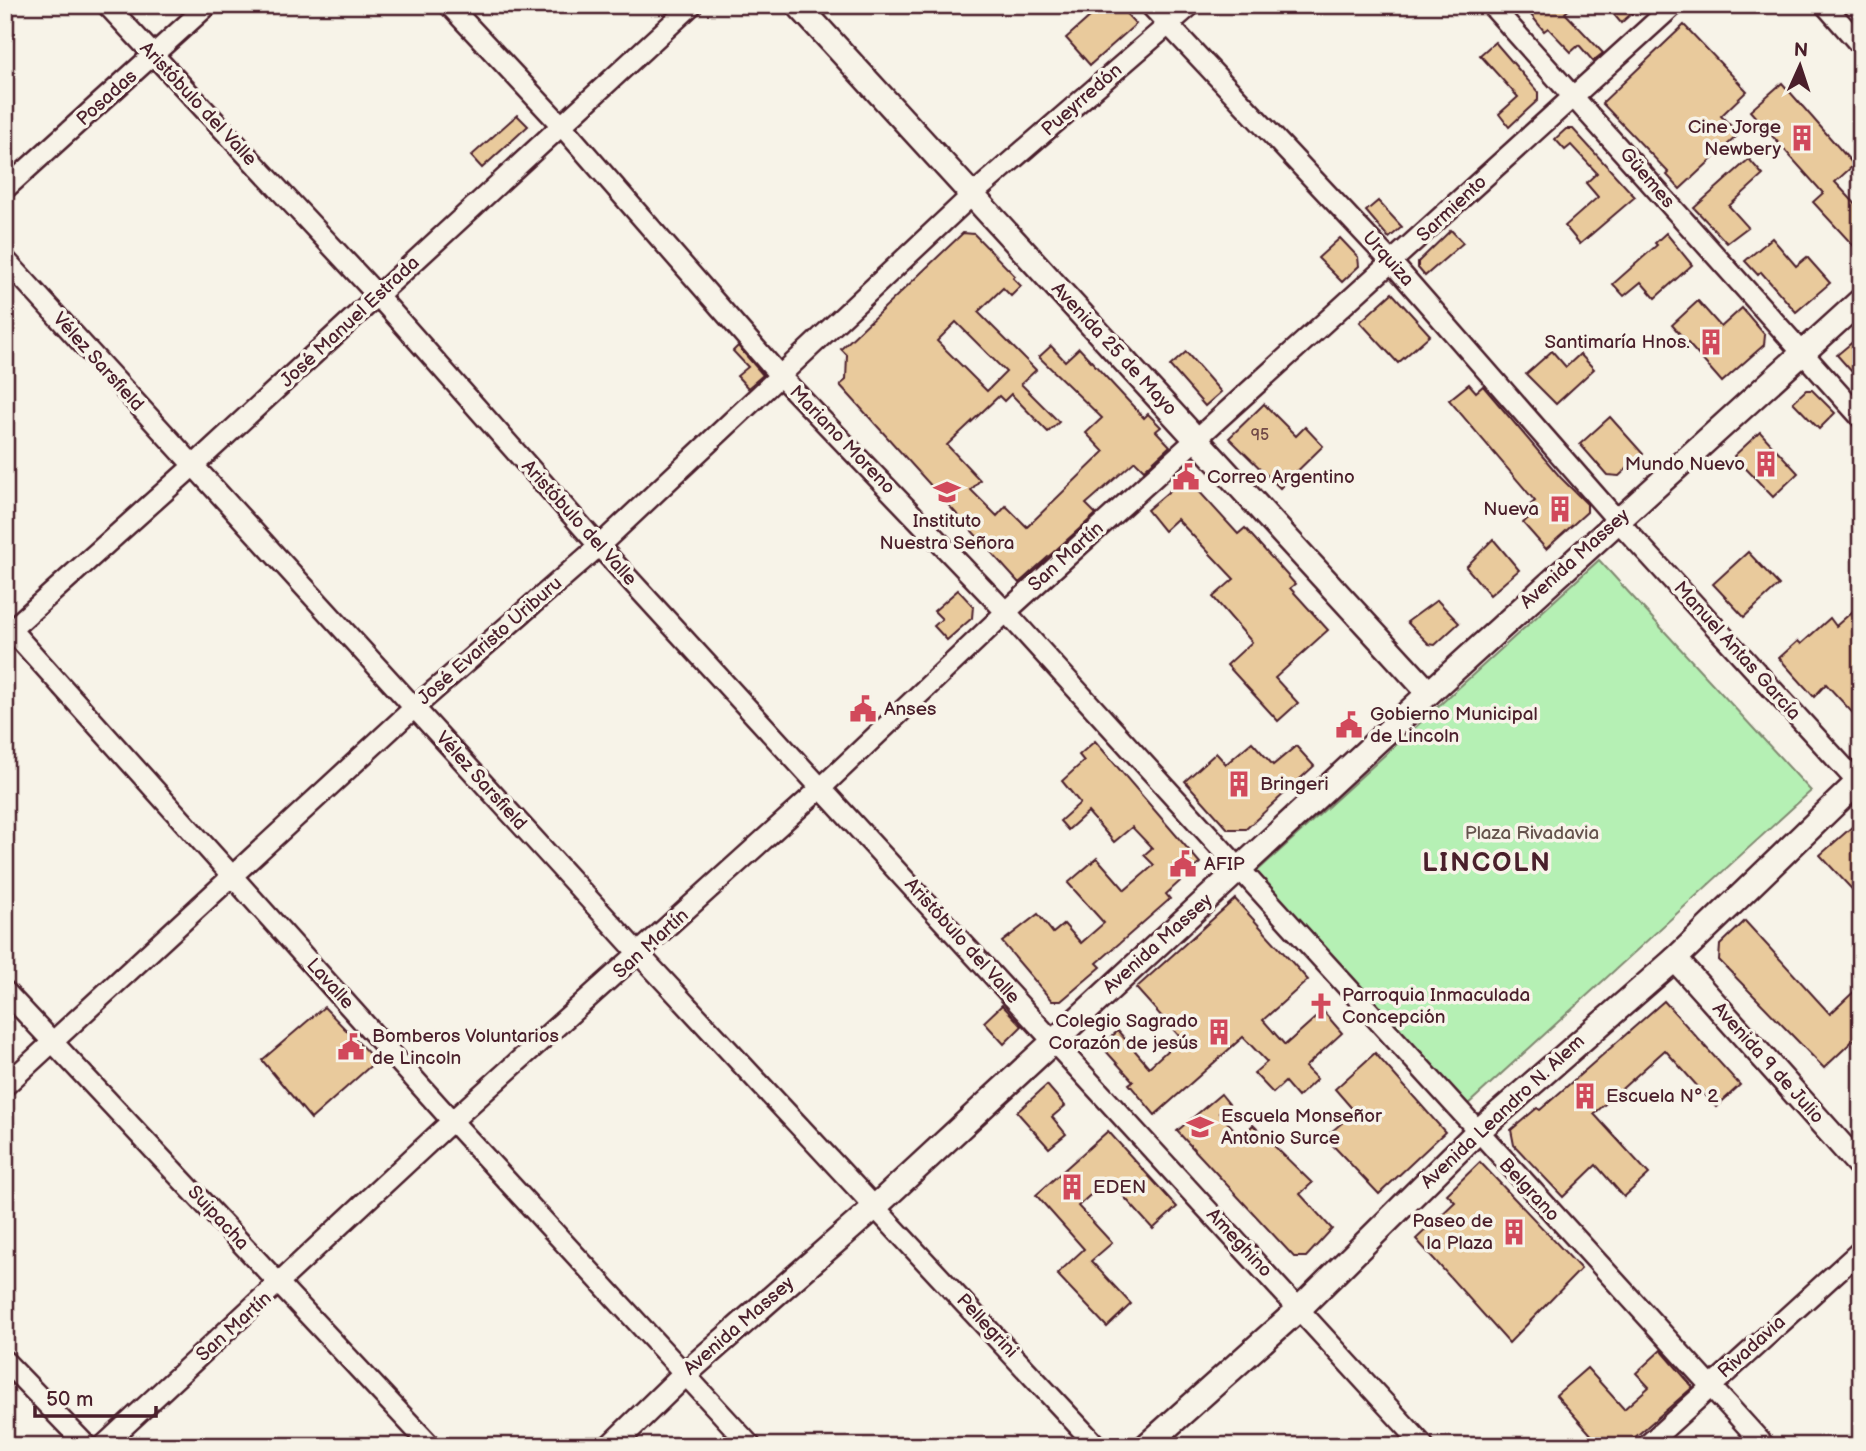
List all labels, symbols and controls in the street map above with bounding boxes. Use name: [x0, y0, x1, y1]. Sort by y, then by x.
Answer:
north arrow: [1764, 32, 1834, 102]
street label: Aristóbulo del Valle: [135, 37, 261, 171]
text: N: [1793, 39, 1809, 62]
street label: Pueyrredón: [1037, 59, 1127, 141]
street label: Posadas: [72, 65, 142, 131]
place label: Cine Jorge Newbery: [1688, 116, 1781, 161]
building icon: Cine Jorge Newbery: [1787, 123, 1817, 153]
street label: Güemes: [1615, 143, 1679, 213]
street label: Sarmiento: [1412, 171, 1492, 247]
street label: Urquiza: [1357, 227, 1419, 291]
street label: José Manuel Estrada: [276, 252, 424, 392]
street label: Avenida 25 de Mayo: [1046, 278, 1182, 420]
street label: Vélez Sarsfield: [48, 308, 148, 416]
building icon: Santimaría Hnos.: [1696, 327, 1726, 357]
place label: Santimaría Hnos.: [1545, 331, 1690, 354]
street label: Mariano Moreno: [784, 381, 900, 499]
house number: 95: [1251, 426, 1269, 445]
building icon: Mundo Nuevo: [1751, 449, 1781, 479]
place label: Mundo Nuevo: [1625, 453, 1745, 476]
street label: Aristóbulo del Valle: [517, 455, 641, 591]
public building icon: Correo Argentino: [1171, 462, 1201, 492]
place label: Correo Argentino: [1207, 466, 1355, 489]
school or university icon: Instituto Nuestra Señora: [932, 477, 962, 507]
building icon: Nueva: [1545, 494, 1575, 524]
place label: Nueva: [1483, 498, 1539, 521]
street label: Avenida Massey: [1516, 504, 1635, 614]
place label: Instituto Nuestra Señora: [880, 510, 1014, 555]
street label: San Martín: [1024, 517, 1108, 597]
street label: José Evaristo Uriburu: [413, 572, 567, 710]
street label: Manuel Antas García: [1669, 577, 1805, 725]
public building icon: Anses: [848, 694, 878, 724]
place label: Anses: [884, 698, 936, 721]
place label: Gobierno Municipal de Lincoln: [1370, 703, 1538, 748]
public building icon: Gobierno Municipal de Lincoln: [1334, 710, 1364, 740]
street label: Vélez Sarsfield: [431, 727, 531, 835]
building icon: Bringeri: [1224, 769, 1254, 799]
place label: Bringeri: [1260, 773, 1329, 796]
park label: Plaza Rivadavia: [1465, 822, 1599, 845]
district label: LINCOLN: [1422, 848, 1552, 879]
public building icon: AFIP: [1168, 849, 1198, 879]
place label: AFIP: [1204, 853, 1245, 876]
street label: Aristóbulo del Valle: [900, 873, 1024, 1009]
street label: Avenida Massey: [1099, 889, 1218, 999]
street label: San Martín: [609, 904, 693, 984]
street label: Lavalle: [301, 954, 359, 1014]
place label: Parroquia Inmaculada Concepción: [1342, 984, 1530, 1029]
church icon: Parroquia Inmaculada Concepción: [1306, 991, 1336, 1021]
street label: Avenida 9 de Julio: [1707, 998, 1829, 1128]
place label: Colegio Sagrado Corazón de jesús: [1049, 1010, 1198, 1055]
building icon: Colegio Sagrado Corazón de jesús: [1204, 1017, 1234, 1047]
place label: Bomberos Voluntarios de Lincoln: [372, 1025, 559, 1070]
street label: Avenida Leandro N. Alem: [1416, 1030, 1590, 1194]
public building icon: Bomberos Voluntarios de Lincoln: [336, 1032, 366, 1062]
building icon: Escuela Nº 2: [1570, 1081, 1600, 1111]
place label: Escuela Nº 2: [1606, 1085, 1719, 1108]
place label: Escuela Monseñor Antonio Surce: [1221, 1105, 1383, 1150]
school or university icon: Escuela Monseñor Antonio Surce: [1185, 1112, 1215, 1142]
street label: Belgrano: [1494, 1154, 1564, 1226]
building icon: EDEN: [1057, 1172, 1087, 1202]
place label: EDEN: [1093, 1176, 1146, 1199]
street label: Suipacha: [182, 1181, 254, 1255]
street label: Ameghino: [1201, 1204, 1277, 1282]
place label: Paseo de la Plaza: [1412, 1210, 1493, 1255]
building icon: Paseo de la Plaza: [1499, 1217, 1529, 1247]
street label: Avenida Massey: [679, 1272, 799, 1380]
street label: San Martín: [192, 1287, 276, 1367]
street label: Pellegrini: [951, 1289, 1023, 1363]
street label: Rivadavia: [1713, 1311, 1791, 1383]
scale bar: [35, 1374, 156, 1418]
text: 50 m: [46, 1387, 93, 1412]

